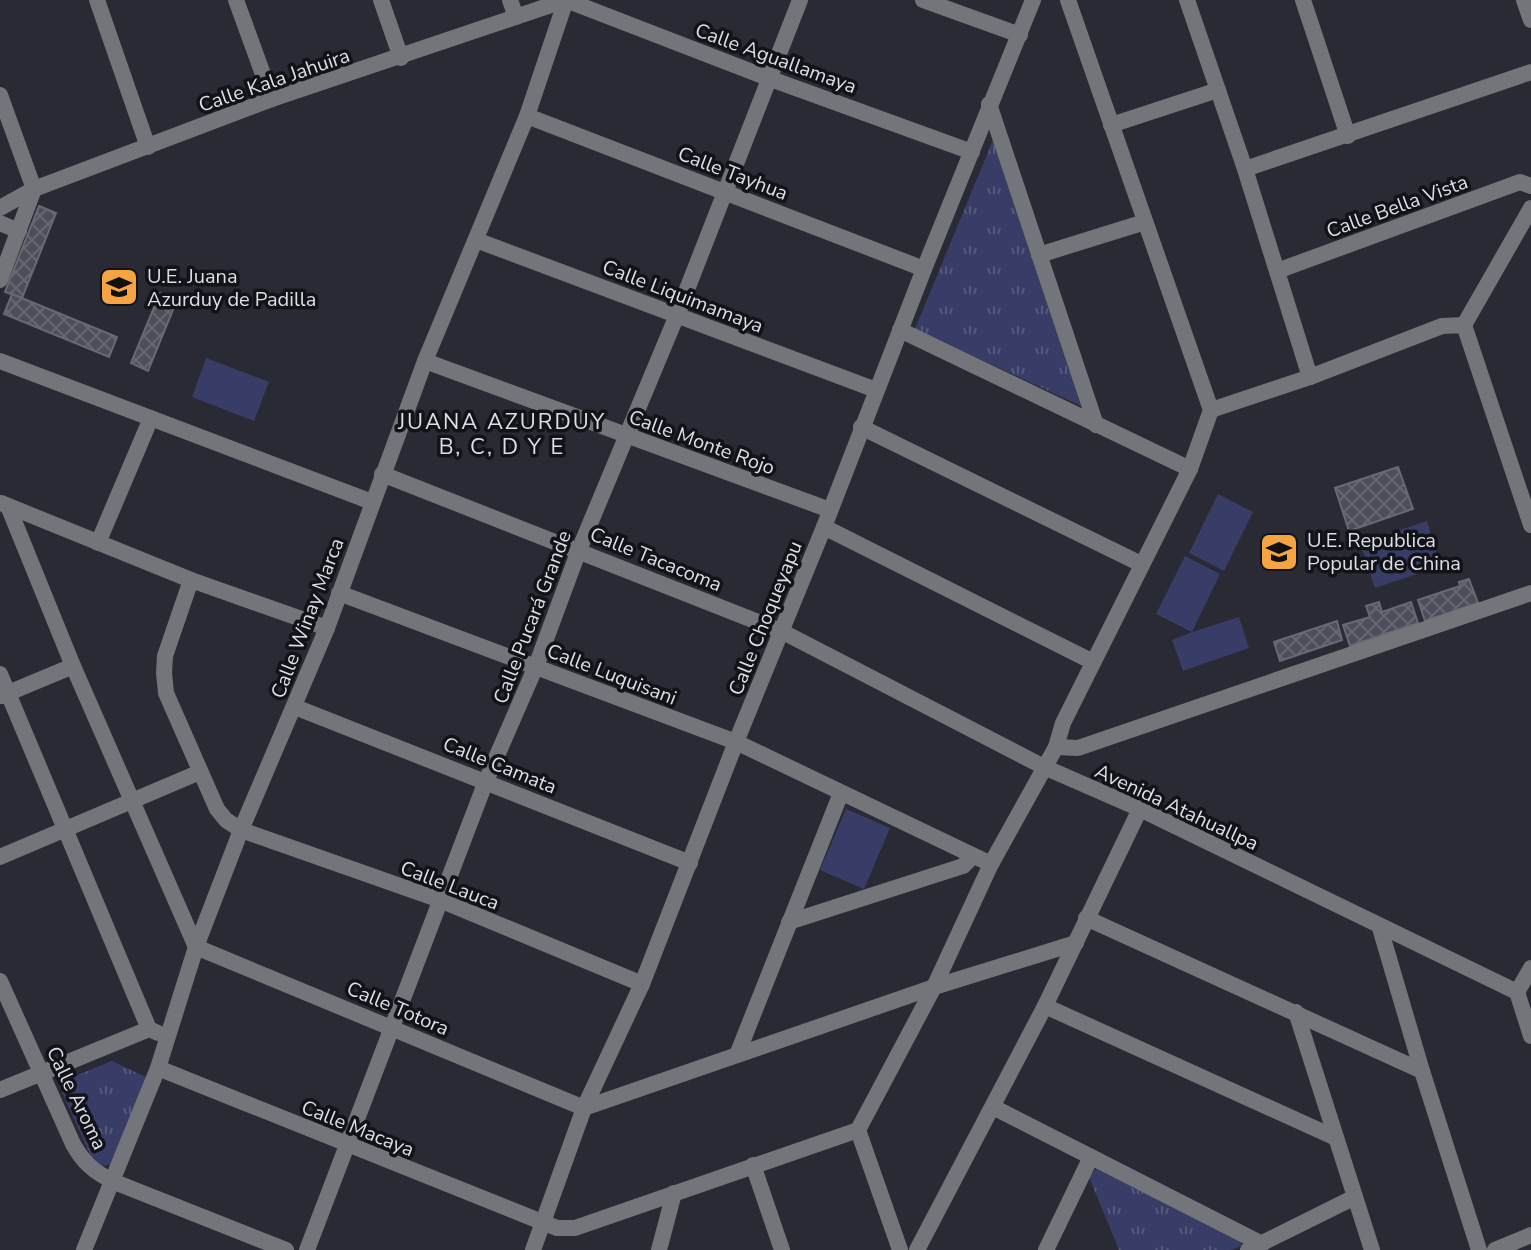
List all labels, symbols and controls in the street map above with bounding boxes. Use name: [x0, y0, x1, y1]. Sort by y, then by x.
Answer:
street label: Calle Aguallamaya: [691, 17, 860, 100]
street label: Calle Kala Jahuira: [195, 42, 353, 119]
street label: Calle Tayhua: [674, 140, 792, 207]
street label: Calle Bella Vista: [1323, 168, 1472, 245]
street label: Calle Liquimamaya: [598, 253, 767, 340]
place label: U.E. Juana Azurduy de Padilla: [147, 263, 316, 313]
school or university icon: U.E. Juana Azurduy de Padilla: [98, 266, 140, 308]
street label: Calle Monte Rojo: [625, 404, 779, 481]
district label: JUANA AZURDUY B, C, D Y E: [397, 407, 606, 462]
street label: Calle Tacacoma: [586, 521, 726, 598]
street label: Calle Pucará Grande: [487, 527, 578, 708]
place label: U.E. Republica Popular de China: [1307, 527, 1461, 577]
school or university icon: U.E. Republica Popular de China: [1258, 531, 1300, 573]
street label: Calle Winay Marca: [264, 534, 350, 702]
street label: Calle Choqueyapu: [722, 537, 809, 699]
street label: Calle Luquisani: [543, 637, 681, 712]
street label: Calle Camata: [439, 730, 561, 801]
street label: Avenida Atahuallpa: [1091, 758, 1263, 857]
street label: Calle Lauca: [397, 854, 503, 917]
street label: Calle Totora: [343, 975, 453, 1042]
street label: Calle Aroma: [40, 1042, 113, 1154]
street label: Calle Macaya: [297, 1094, 418, 1163]

